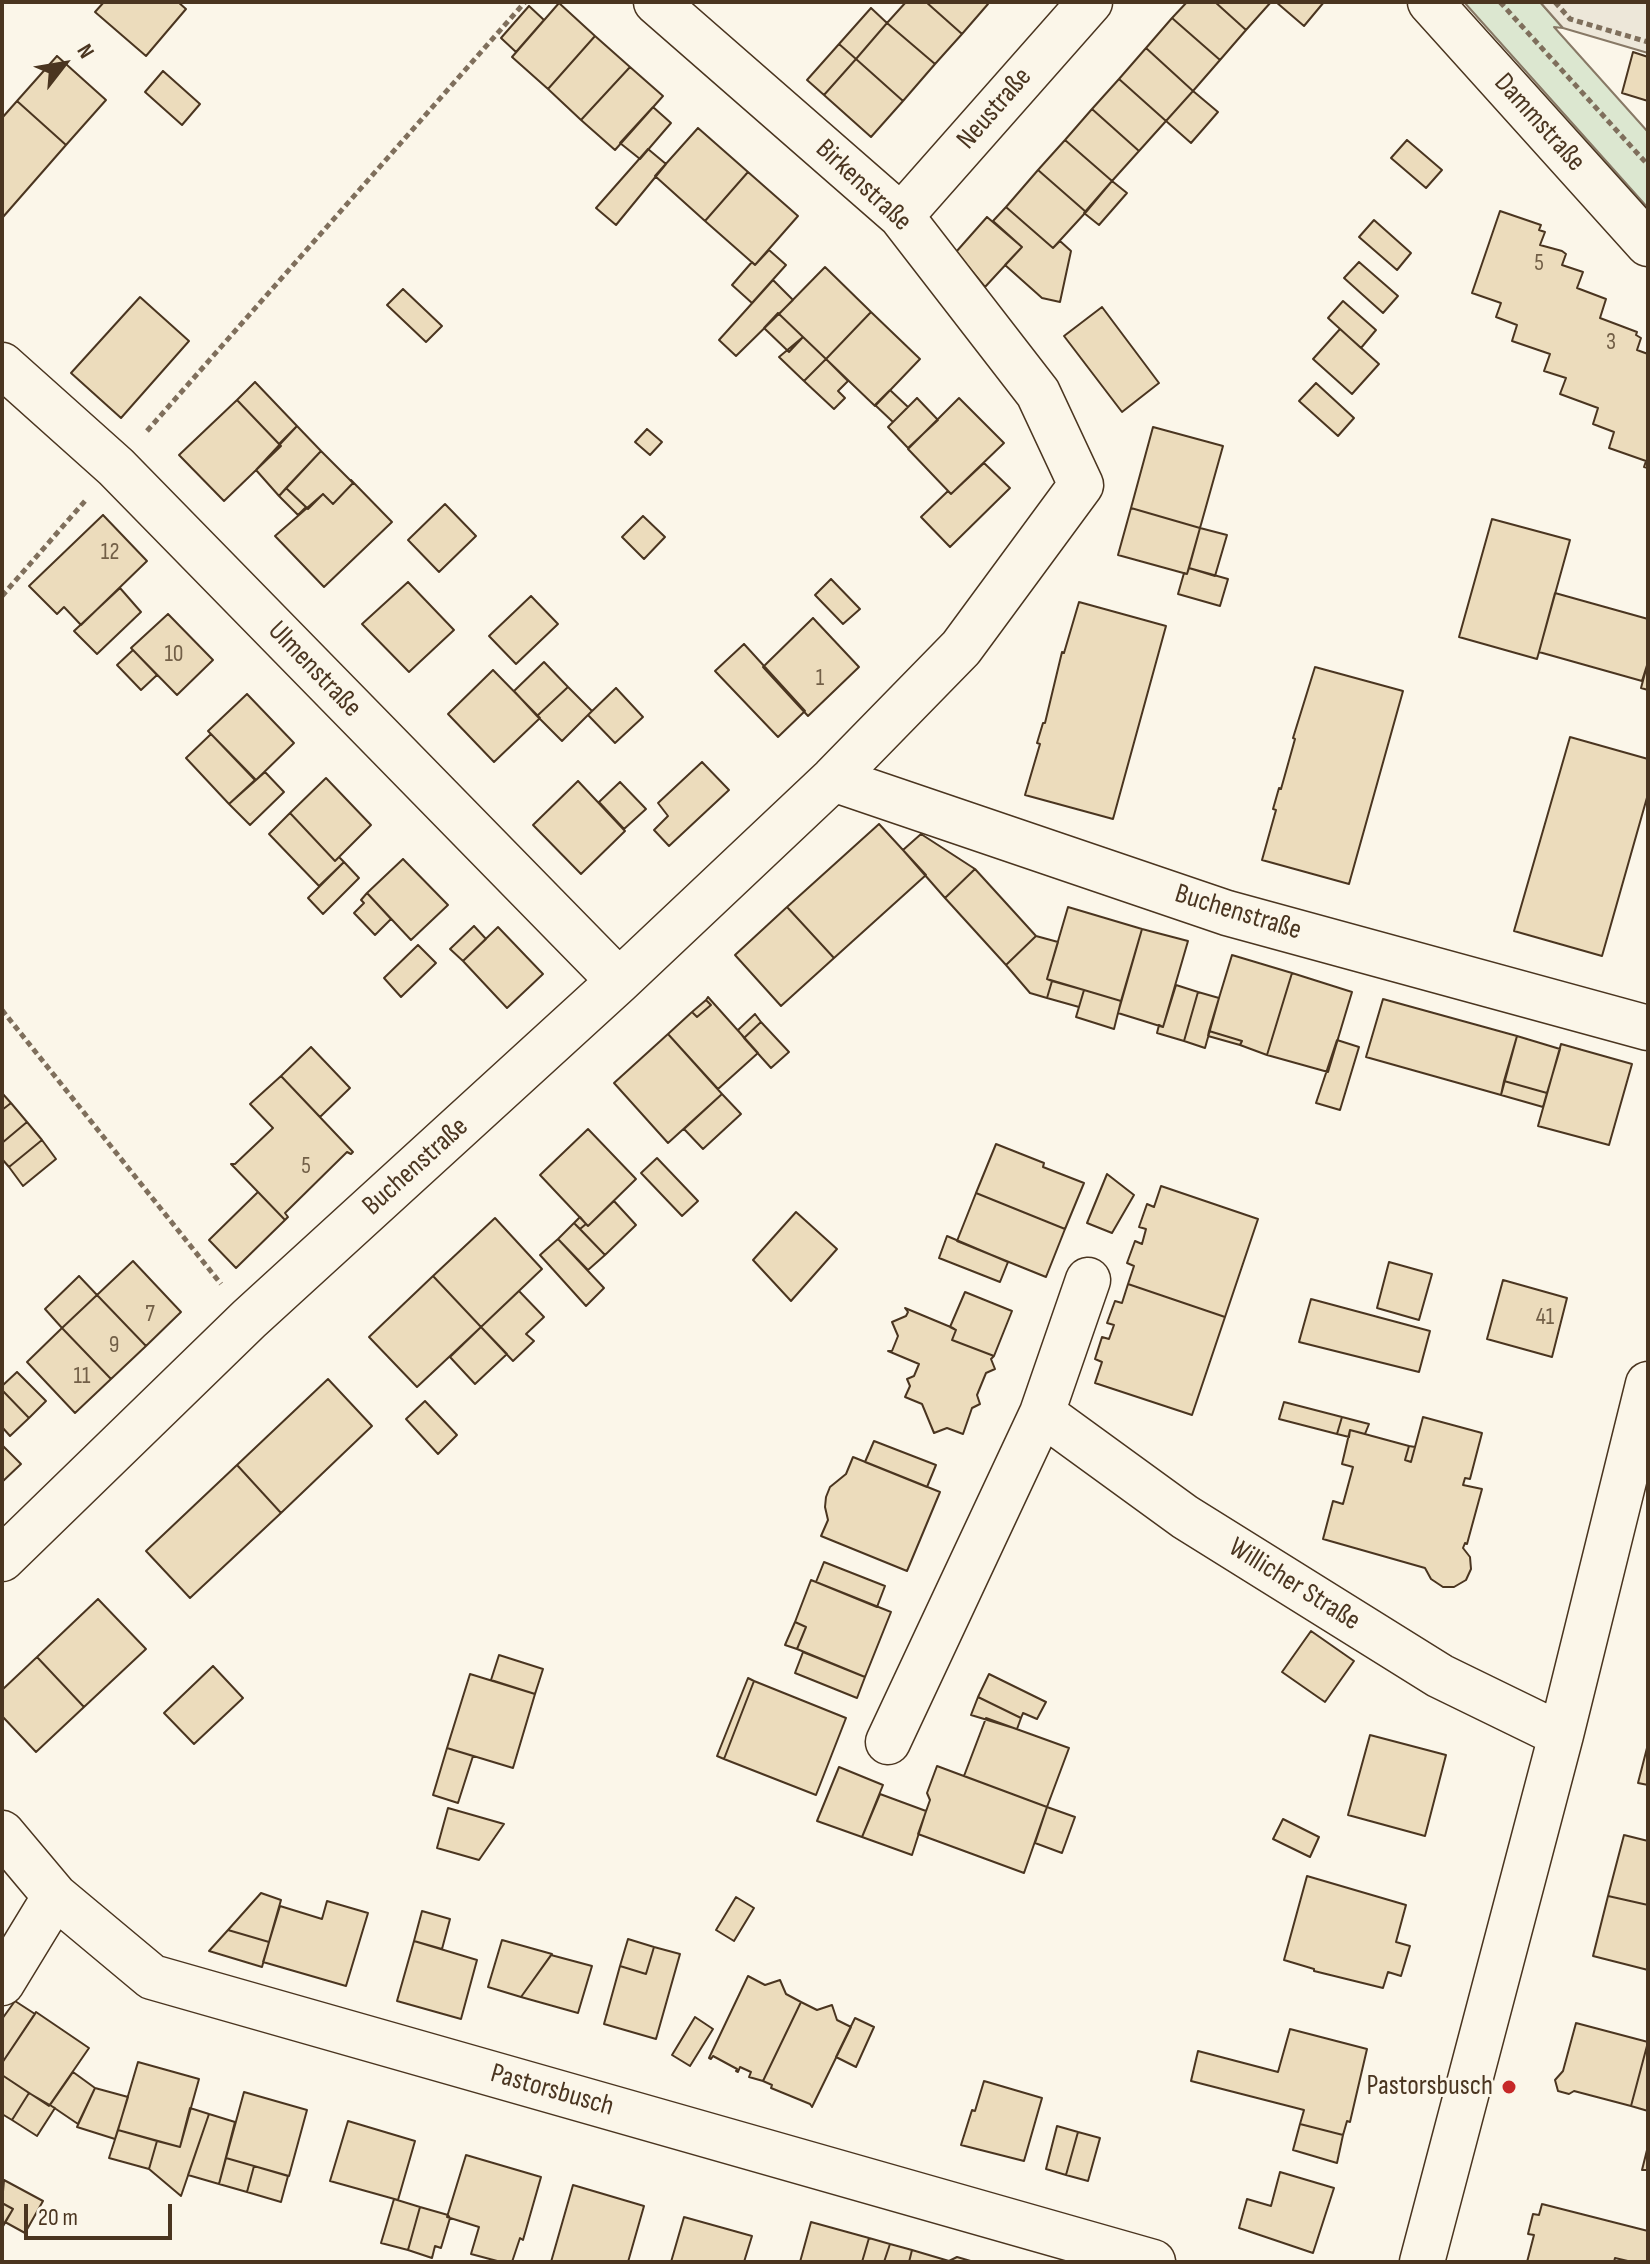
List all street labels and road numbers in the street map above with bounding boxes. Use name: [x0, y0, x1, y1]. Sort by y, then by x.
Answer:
street label: Neustraße: [950, 61, 1040, 157]
street label: Dammstraße: [1486, 67, 1592, 179]
street label: Birkenstraße: [808, 133, 918, 239]
street label: Ulmenstraße: [260, 615, 368, 725]
street label: Buchenstraße: [1171, 878, 1305, 948]
street label: Buchenstraße: [356, 1111, 476, 1223]
street label: Willicher Straße: [1222, 1531, 1366, 1639]
street label: Pastorsbusch: [487, 2057, 617, 2125]

